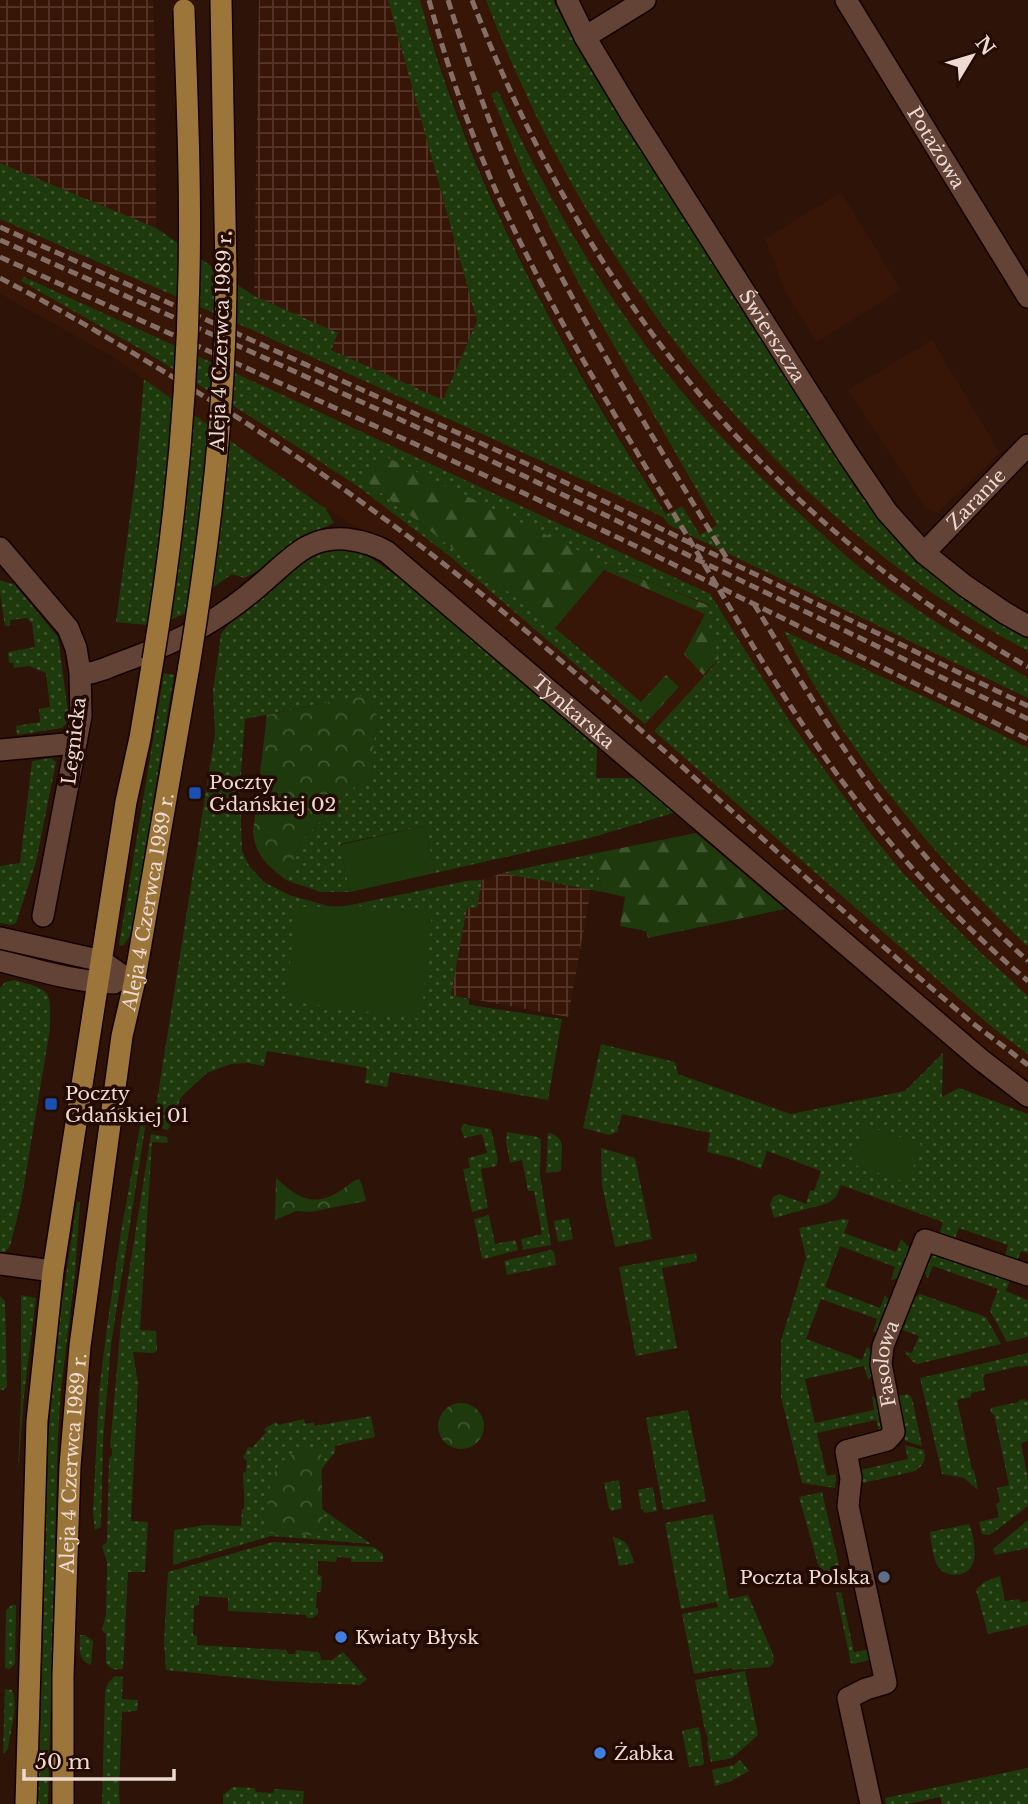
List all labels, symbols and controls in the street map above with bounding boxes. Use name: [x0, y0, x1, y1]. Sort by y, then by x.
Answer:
north arrow: [937, 21, 1007, 91]
text: N: [970, 32, 1000, 60]
street label: Potażowa: [903, 102, 970, 193]
street label: Aleja 4 Czerwca 1989 r.: [206, 230, 236, 453]
street label: Świerszcza: [735, 285, 811, 387]
street label: Zaranie: [942, 464, 1010, 534]
street label: Tynkarska: [528, 670, 620, 754]
street label: Legnicka: [57, 695, 91, 786]
place label: Poczty Gdańskiej 02: [209, 771, 336, 816]
marker: Poczty Gdańskiej 02: [187, 785, 203, 801]
street label: Aleja 4 Czerwca 1989 r.: [116, 791, 178, 1014]
place label: Poczty Gdańskiej 01: [65, 1082, 189, 1127]
marker: Poczty Gdańskiej 01: [43, 1096, 59, 1112]
street label: Fasolowa: [870, 1317, 904, 1409]
street label: Aleja 4 Czerwca 1989 r.: [55, 1352, 91, 1575]
place label: Poczta Polska: [739, 1566, 870, 1589]
marker: Poczta Polska: [876, 1569, 892, 1585]
place label: Kwiaty Błysk: [355, 1626, 479, 1649]
marker: Kwiaty Błysk: [333, 1629, 349, 1645]
scale bar: [24, 1738, 175, 1782]
place label: Żabka: [614, 1742, 674, 1765]
marker: Żabka: [592, 1745, 608, 1761]
text: 50 m: [35, 1749, 91, 1775]

